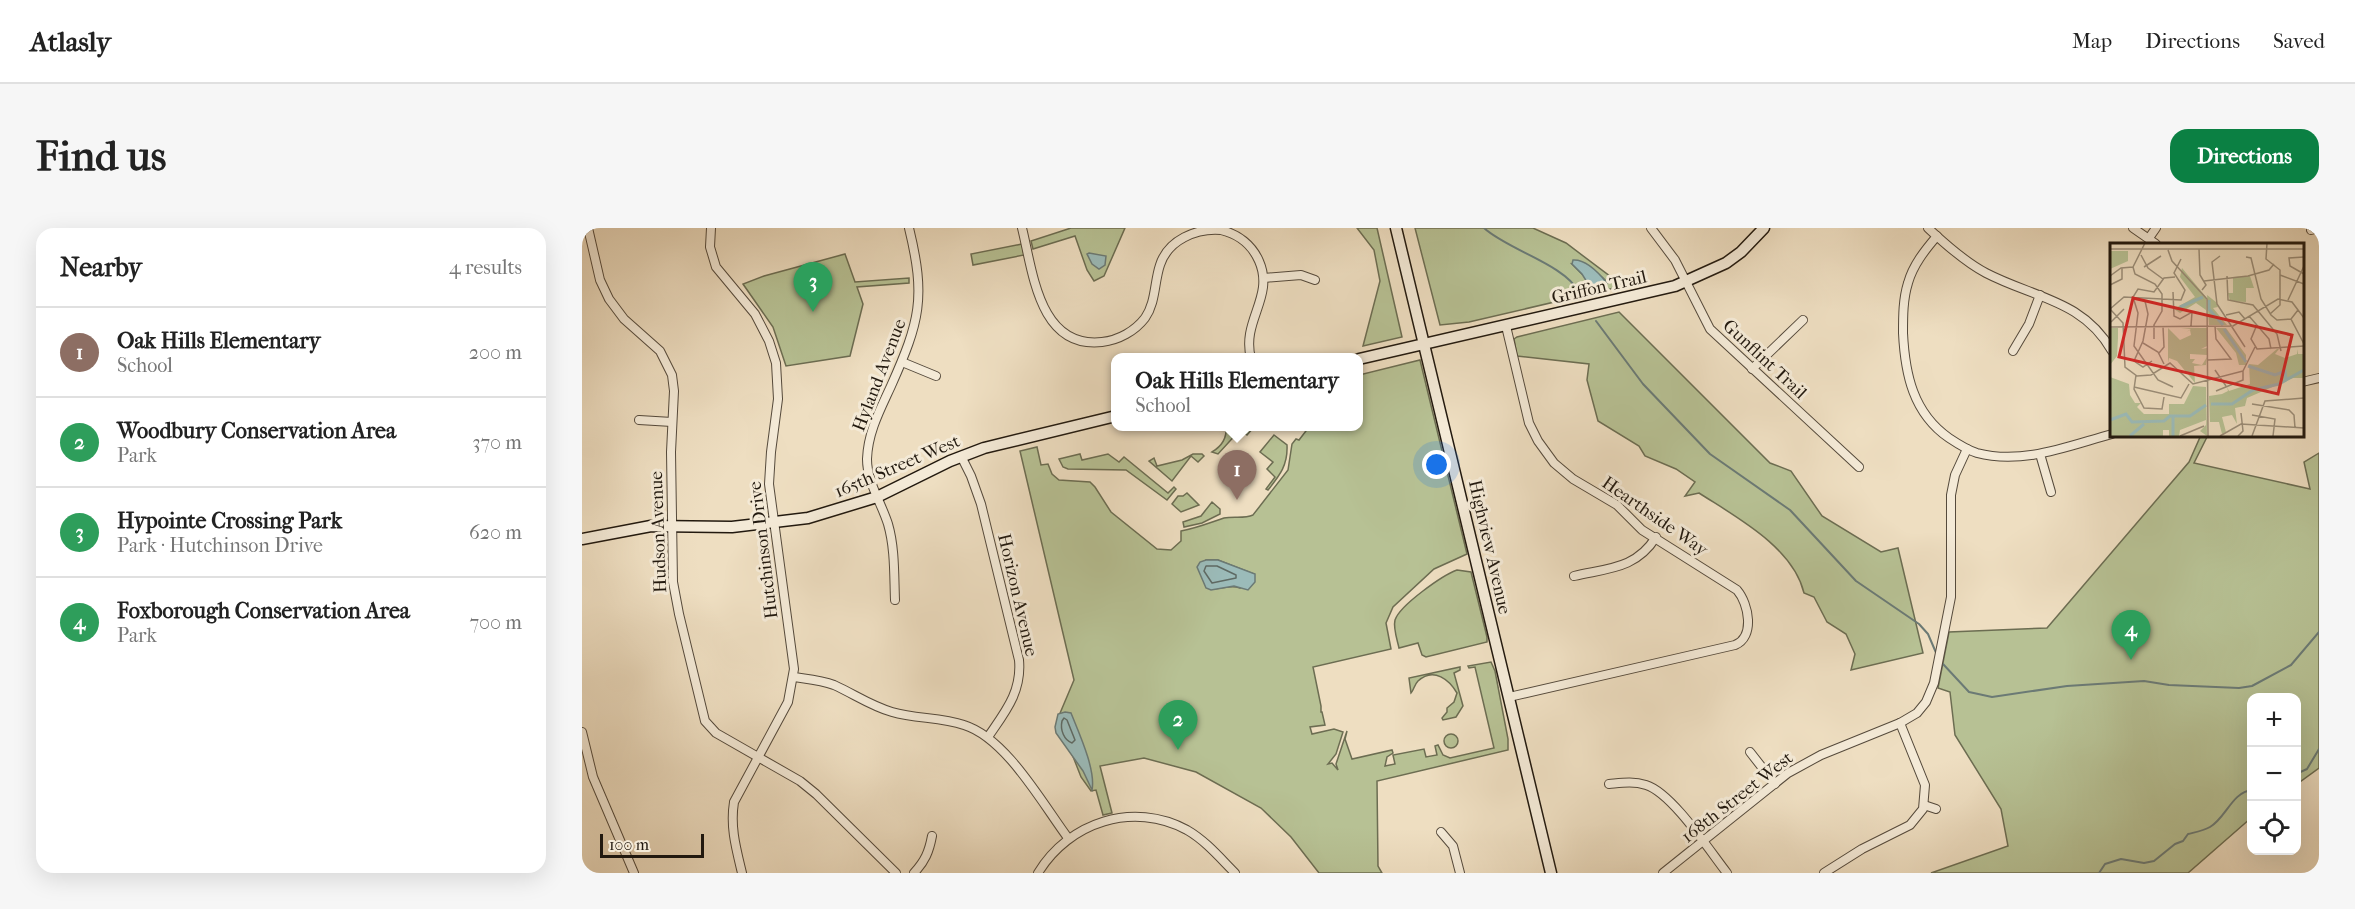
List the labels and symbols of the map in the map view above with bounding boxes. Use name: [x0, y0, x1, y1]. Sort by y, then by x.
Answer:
inset map: [2110, 243, 2304, 436]
pin: 3: [794, 262, 832, 312]
street label: Griffon Trail: [1550, 266, 1649, 309]
street label: Gunflint Trail: [1718, 315, 1811, 403]
street label: Hyland Avenue: [848, 316, 911, 434]
street label: 165th Street West: [831, 430, 964, 502]
pin: 1: [1218, 450, 1256, 500]
your location: [1422, 450, 1451, 479]
street label: Hudson Avenue: [646, 471, 671, 593]
street label: Hearthside Way: [1598, 472, 1713, 561]
street label: Highview Avenue: [1464, 478, 1515, 616]
street label: Hutchinson Drive: [745, 480, 782, 620]
street label: Horizon Avenue: [993, 532, 1042, 659]
pin: 4: [2112, 610, 2150, 660]
pin: 2: [1158, 700, 1198, 750]
street label: 168th Street West: [1678, 747, 1798, 847]
scale bar: [600, 831, 704, 858]

